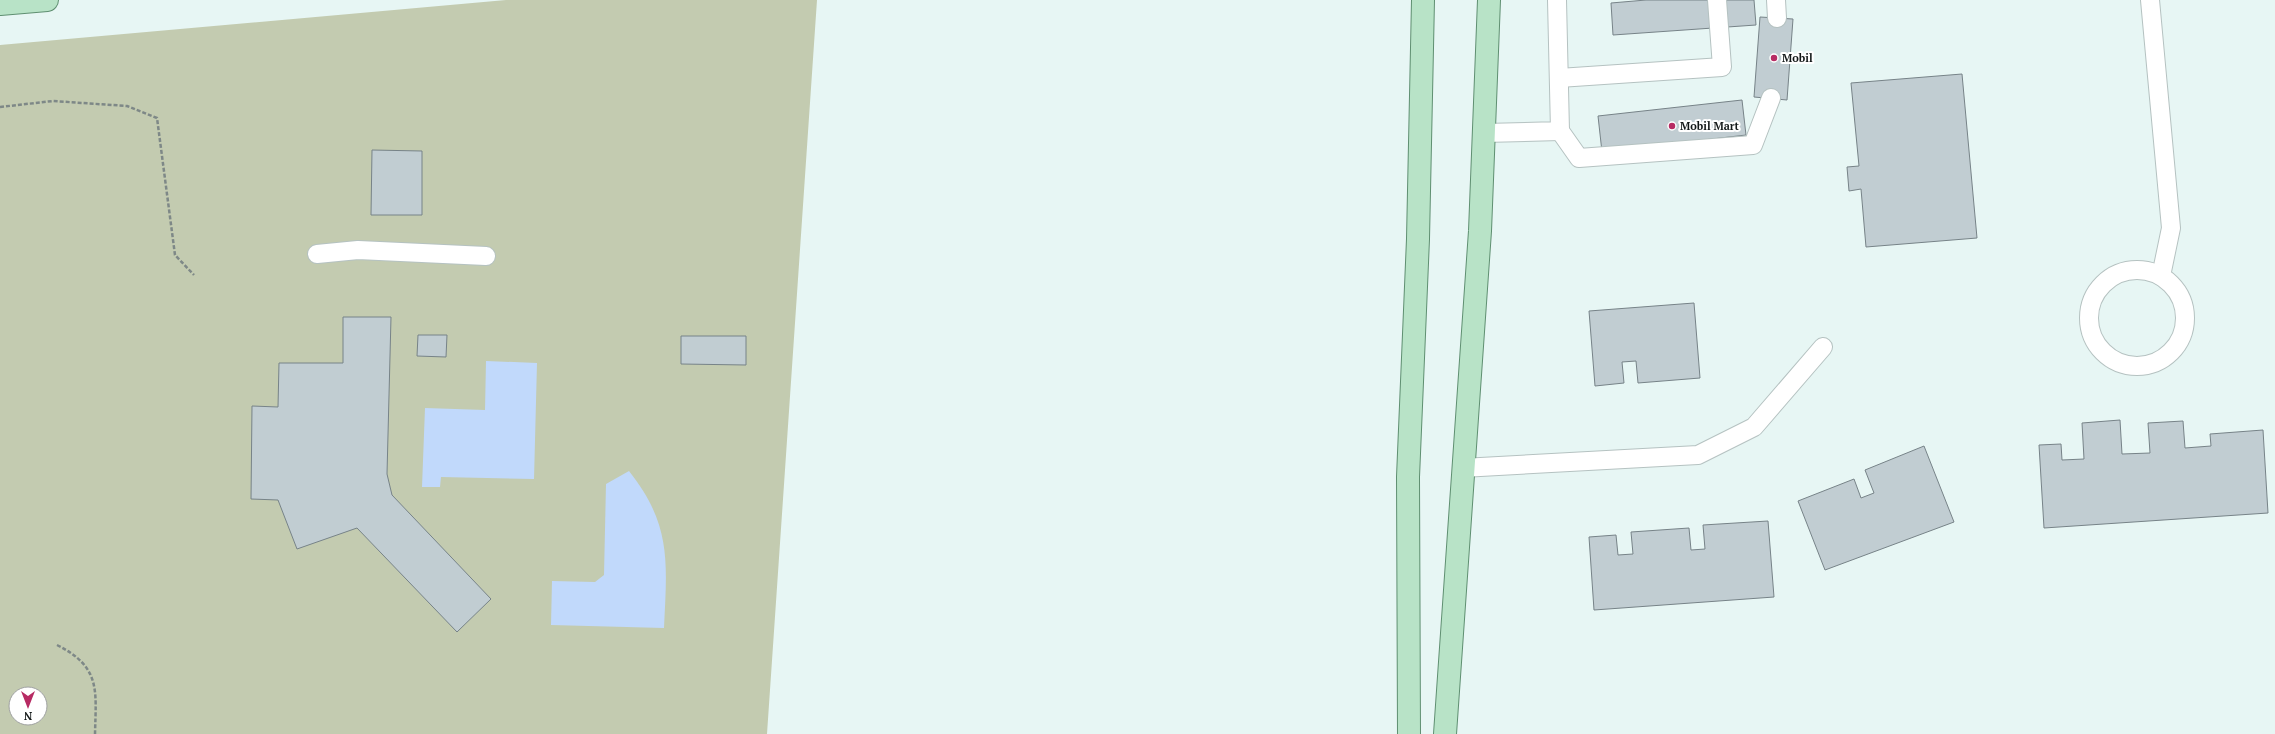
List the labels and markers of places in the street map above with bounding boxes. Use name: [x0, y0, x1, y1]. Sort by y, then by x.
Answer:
place label: Mobil: [1782, 51, 1813, 65]
marker: Mobil: [1769, 53, 1779, 63]
place label: Mobil Mart: [1680, 119, 1740, 133]
marker: Mobil Mart: [1667, 121, 1677, 131]

